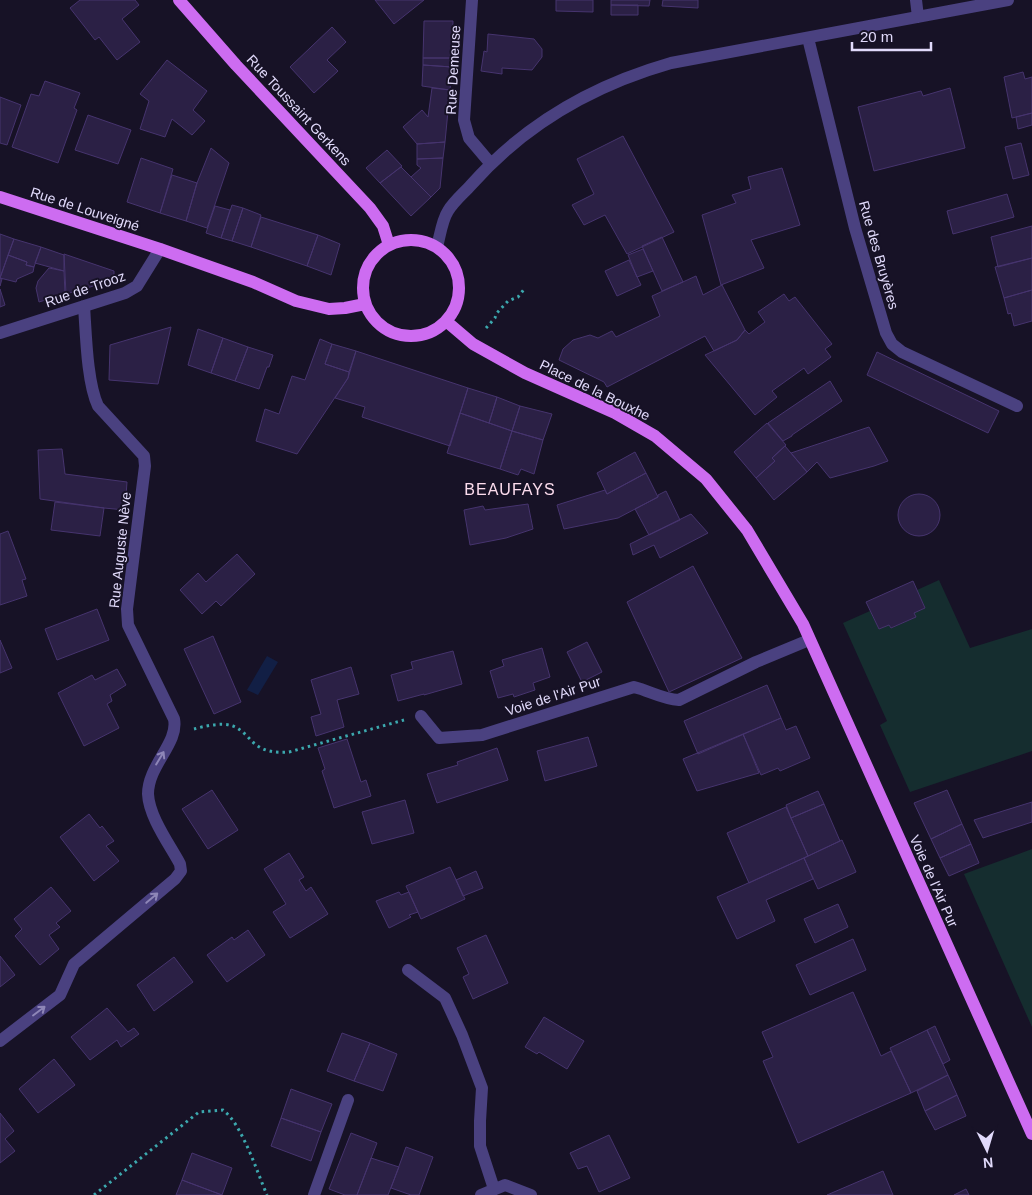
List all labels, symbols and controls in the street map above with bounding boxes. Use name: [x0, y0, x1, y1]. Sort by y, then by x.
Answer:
scale bar: [852, 20, 931, 52]
street label: Rue Demeuse: [443, 25, 463, 115]
text: 20 m: [860, 28, 893, 45]
street label: Rue Toussaint Gerkens: [244, 51, 354, 169]
street label: Rue de Louveigné: [28, 184, 142, 234]
street label: Rue des Bruyères: [856, 199, 902, 311]
street label: Rue de Trooz: [43, 268, 127, 310]
street label: Place de la Bouxhe: [537, 356, 653, 424]
district label: BEAUFAYS: [464, 481, 556, 498]
street label: Rue Auguste Nève: [106, 491, 134, 609]
street label: Voie de l'Air Pur: [503, 673, 603, 719]
one-way arrow: [155, 752, 165, 766]
street label: Voie de l'Air Pur: [907, 832, 962, 930]
one-way arrow: [145, 893, 158, 904]
one-way arrow: [32, 1006, 46, 1016]
north arrow: [962, 1125, 1012, 1175]
text: N: [982, 1155, 994, 1171]

